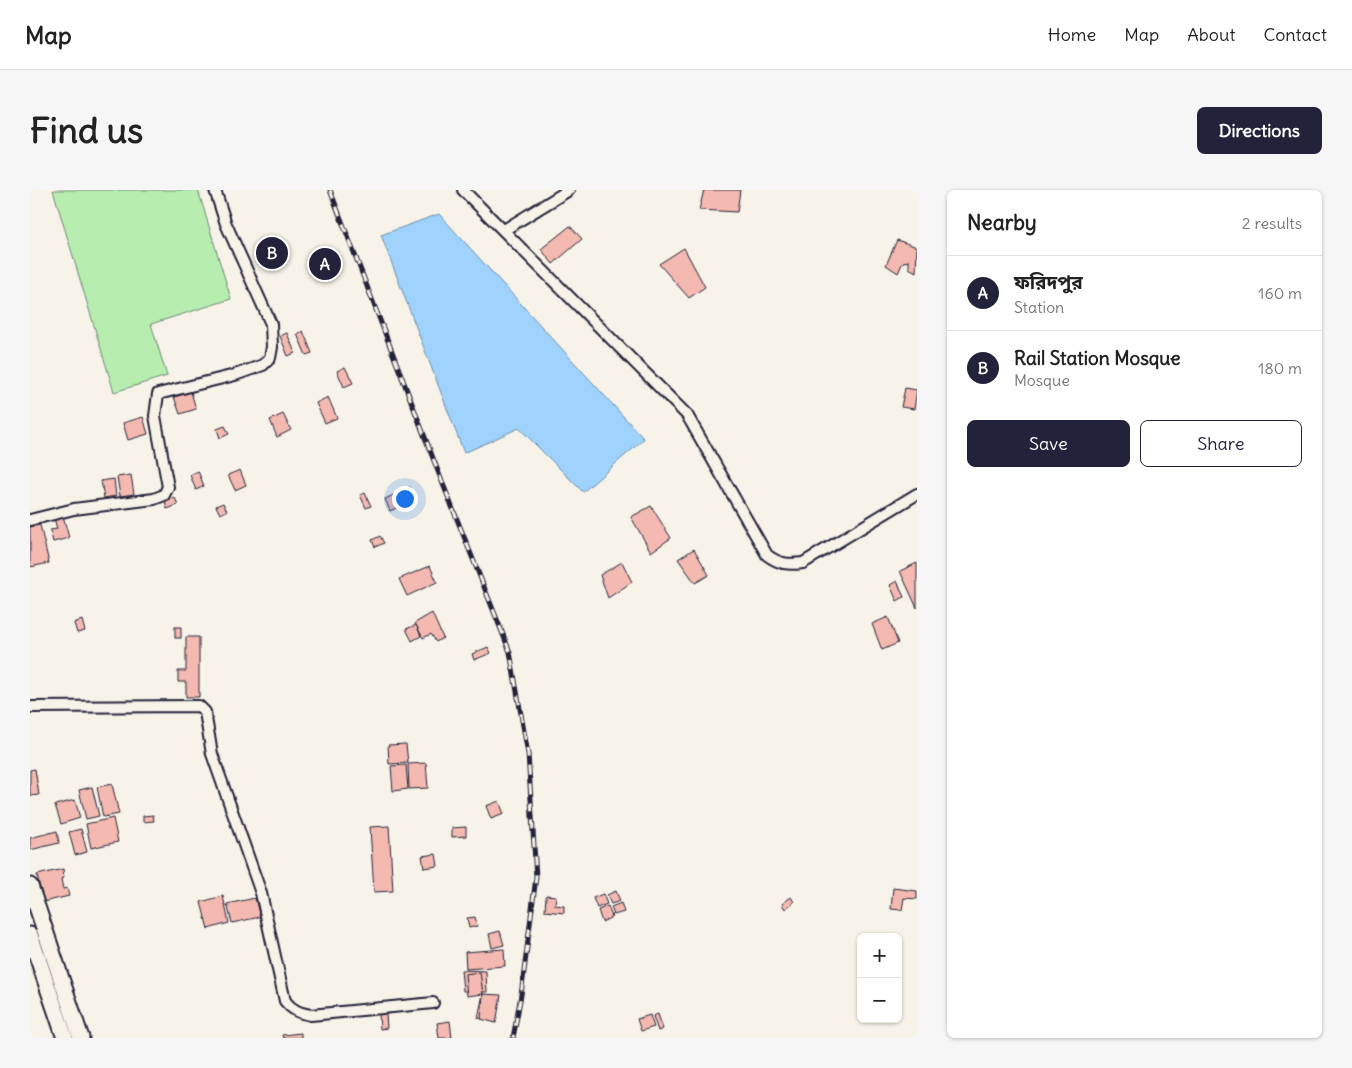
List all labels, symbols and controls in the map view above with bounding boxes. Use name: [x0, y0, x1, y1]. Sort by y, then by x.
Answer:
text: Map: [25, 20, 72, 50]
text: Home: [1048, 23, 1096, 46]
text: Map: [1124, 23, 1159, 46]
text: About: [1187, 23, 1235, 46]
text: Contact: [1263, 23, 1327, 46]
button: Directions: [1197, 107, 1322, 154]
text: Find us: [30, 108, 143, 152]
text: Nearby: [967, 209, 1037, 236]
text: 2 results: [1242, 213, 1302, 233]
pin: B: [256, 234, 288, 272]
pin: A: [309, 245, 341, 283]
text: ফরিদপুর: [1014, 270, 1083, 294]
text: A: [978, 283, 988, 303]
text: 160 m: [1258, 283, 1302, 303]
text: Station: [1014, 297, 1064, 317]
text: Rail Station Mosque: [1014, 346, 1181, 370]
text: B: [978, 358, 988, 378]
text: 180 m: [1258, 358, 1302, 378]
text: Mosque: [1014, 370, 1070, 390]
button: Save: [967, 420, 1130, 467]
button: Share: [1140, 420, 1302, 467]
your location: [392, 486, 418, 512]
map controls: [857, 933, 902, 1023]
button: +: [857, 933, 902, 978]
button: −: [857, 978, 902, 1023]

